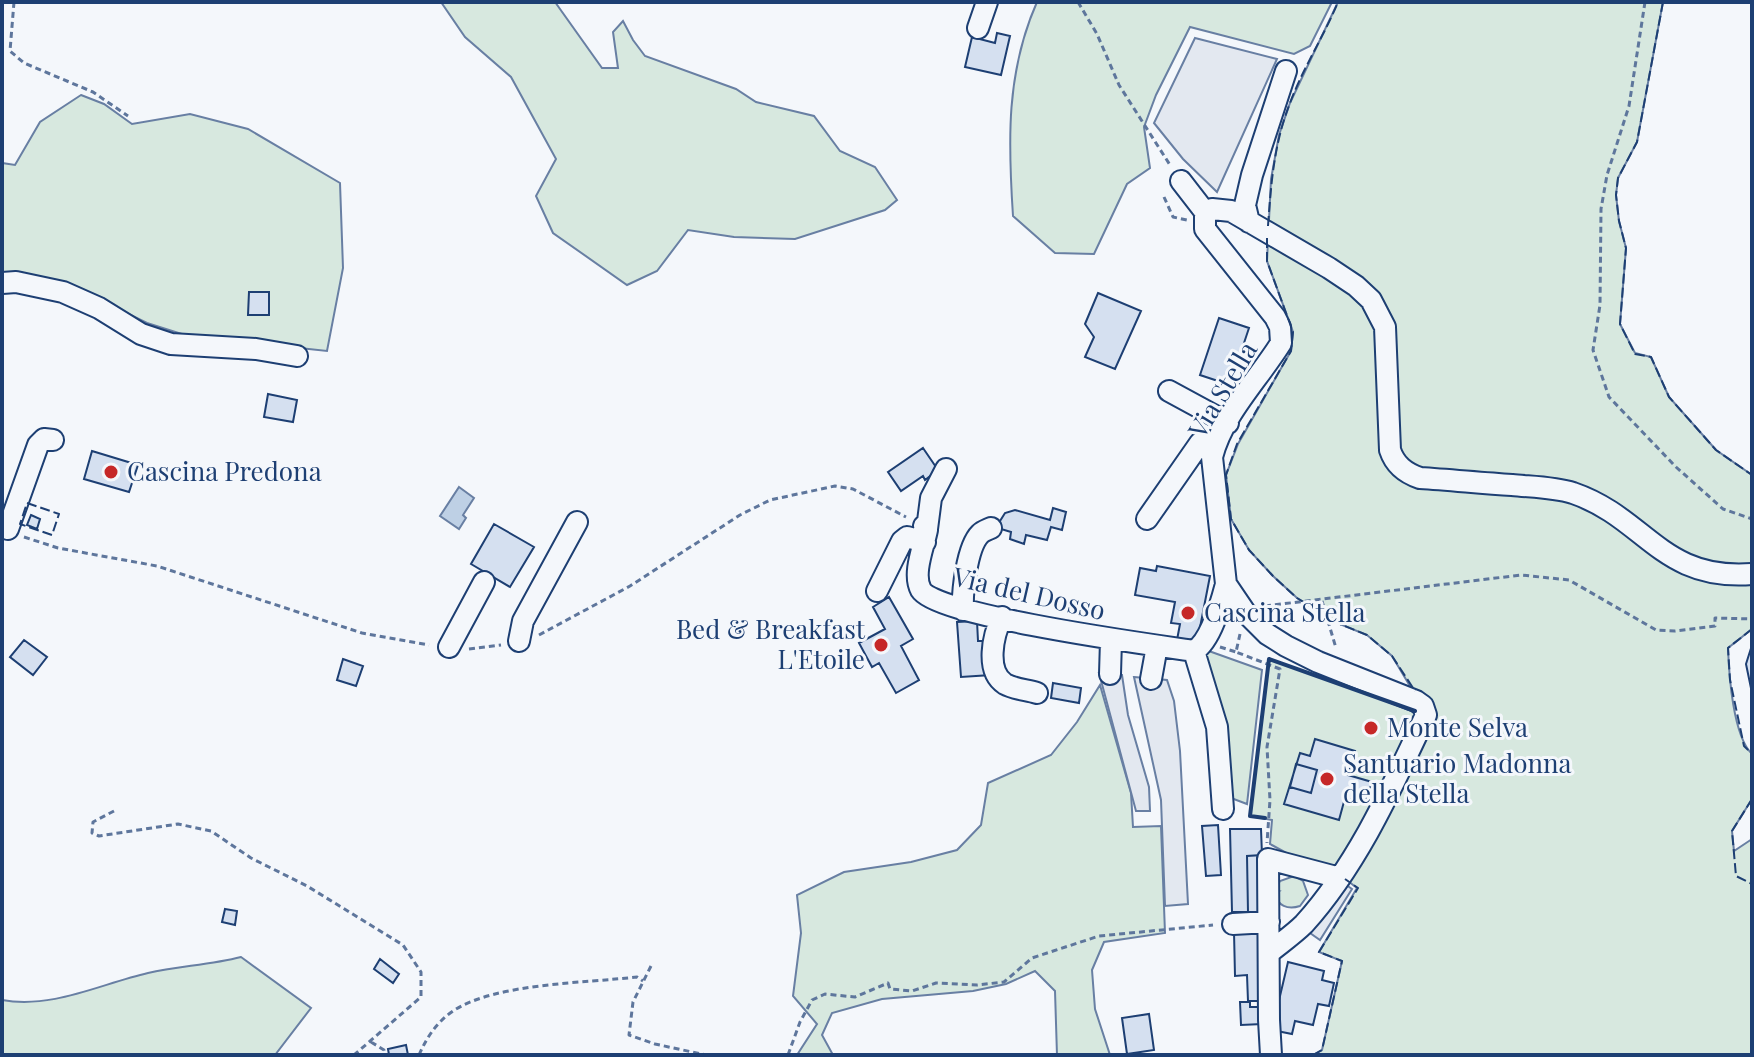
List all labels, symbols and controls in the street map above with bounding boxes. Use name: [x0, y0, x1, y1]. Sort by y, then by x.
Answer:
street label: Via Stella: [1179, 334, 1264, 445]
place label: Cascina Predona: [127, 453, 322, 488]
marker: Cascina Predona: [102, 463, 120, 481]
street label: Via del Dosso: [949, 558, 1109, 627]
place label: Cascina Stella: [1204, 594, 1366, 629]
marker: Cascina Stella: [1179, 604, 1197, 622]
place label: Bed & Breakfast L'Etoile: [676, 611, 866, 676]
marker: Bed & Breakfast L'Etoile: [872, 636, 890, 654]
place label: Monte Selva: [1387, 709, 1528, 744]
marker: Monte Selva: [1362, 719, 1380, 737]
place label: Santuario Madonna della Stella: [1343, 745, 1572, 810]
marker: Santuario Madonna della Stella: [1318, 770, 1336, 788]

